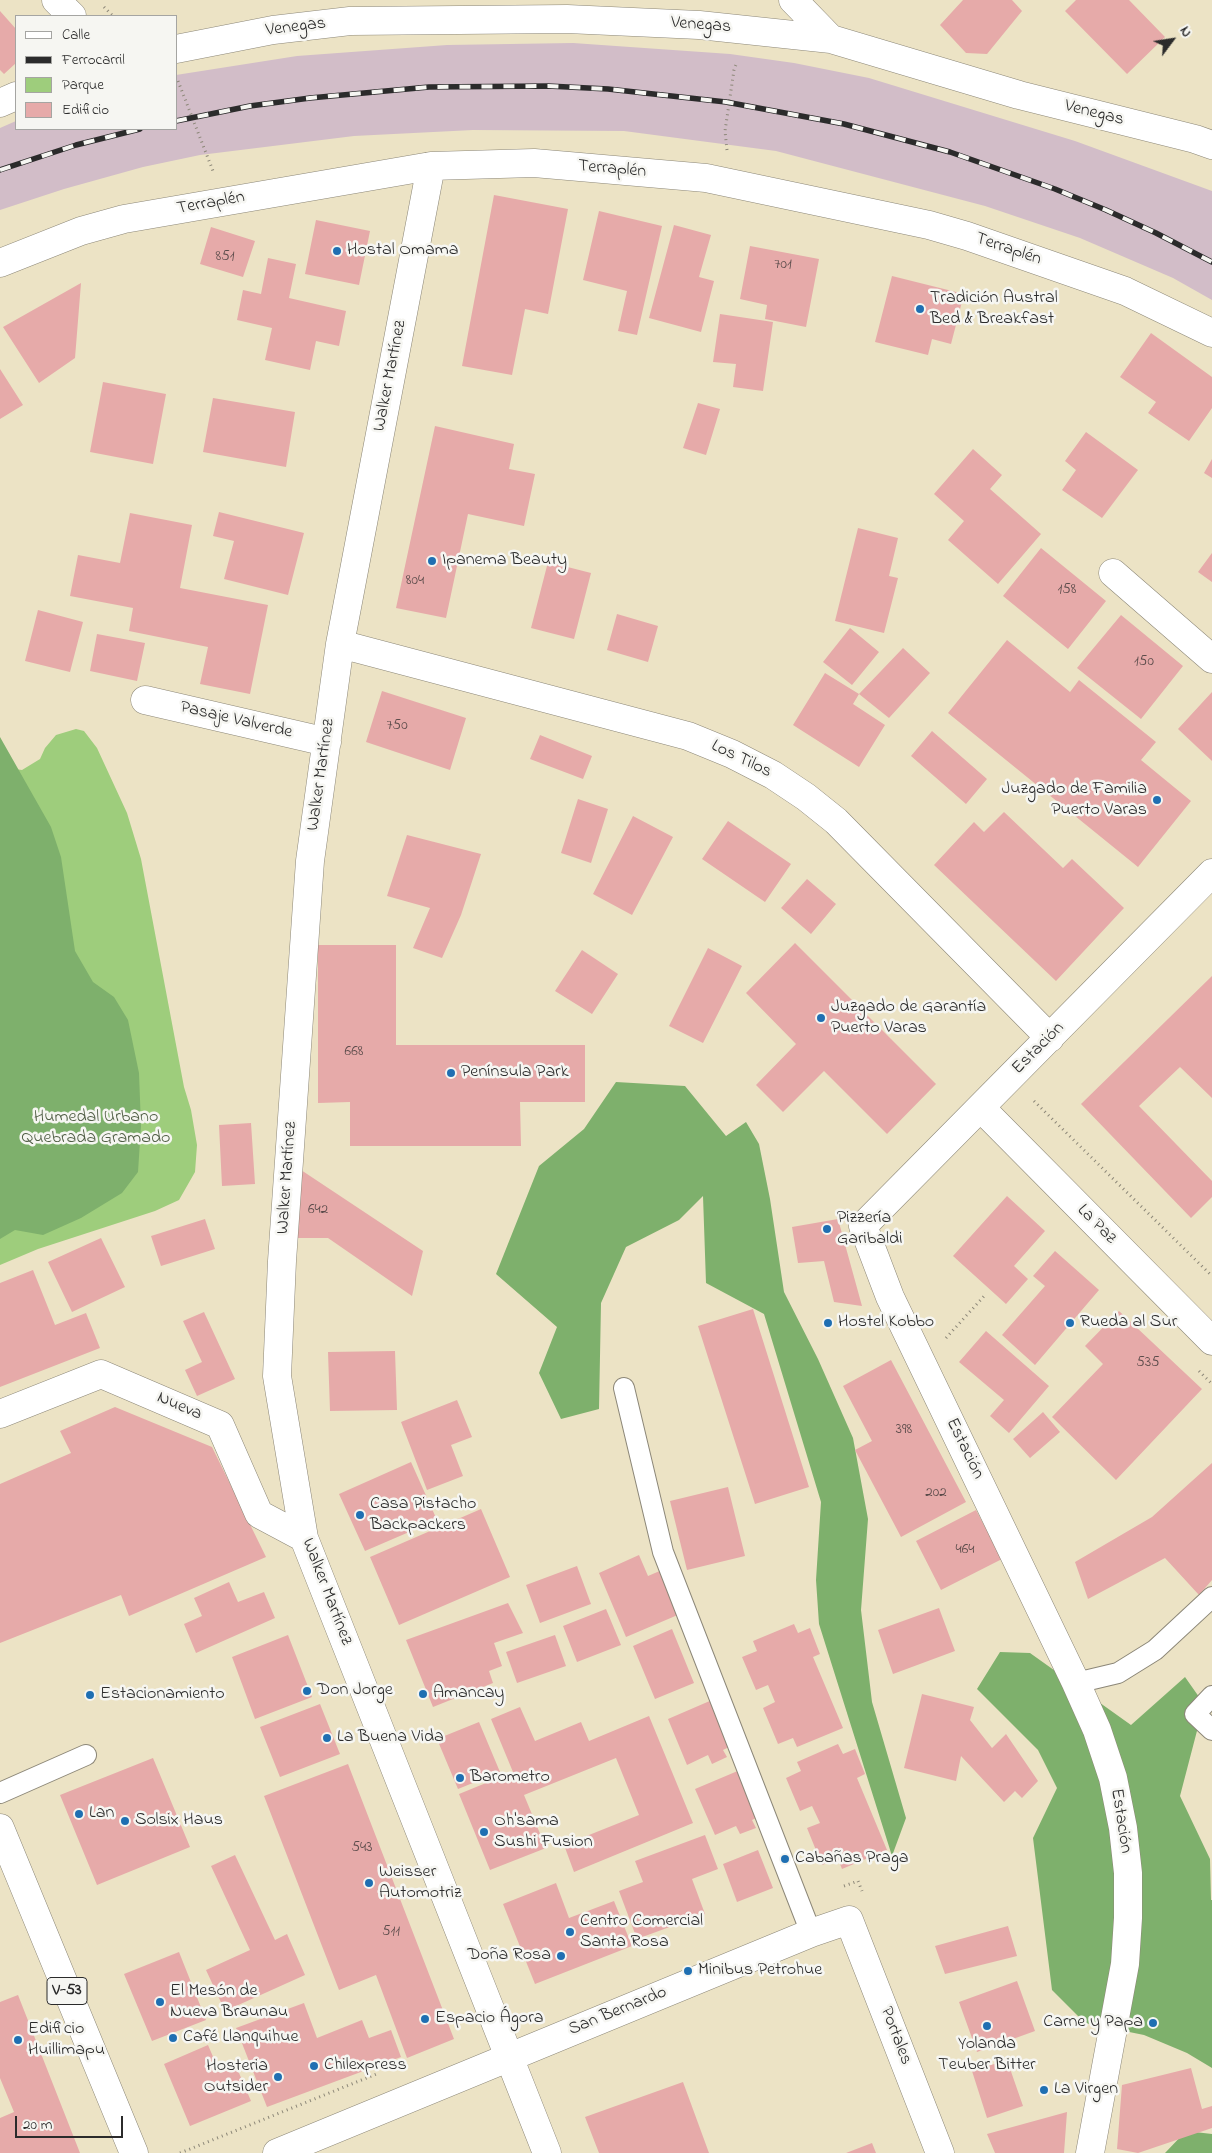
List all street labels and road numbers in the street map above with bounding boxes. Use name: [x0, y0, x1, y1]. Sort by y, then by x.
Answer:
street label: Venegas: [670, 13, 732, 39]
street label: Venegas: [265, 14, 327, 42]
street label: Venegas: [1062, 96, 1126, 132]
street label: Terraplén: [577, 156, 647, 184]
street label: Terraplén: [175, 187, 247, 221]
street label: Terraplén: [972, 229, 1044, 271]
street label: Walker Martínez: [370, 319, 412, 433]
street label: Pasaje Valverde: [178, 698, 294, 744]
street label: Walker Martínez: [303, 718, 341, 832]
street label: Los Tilos: [707, 736, 775, 784]
street label: Estación: [1008, 1018, 1070, 1080]
street label: Walker Martínez: [273, 1121, 303, 1235]
street label: La Paz: [1072, 1201, 1120, 1249]
street label: Nueva: [153, 1388, 205, 1426]
street label: Estación: [940, 1415, 988, 1483]
street label: Walker Martínez: [296, 1536, 356, 1648]
street label: Estación: [1104, 1787, 1136, 1855]
road number: V-53: [47, 1978, 87, 2004]
street label: San Bernardo: [566, 1982, 670, 2042]
street label: Portales: [874, 2004, 916, 2068]

